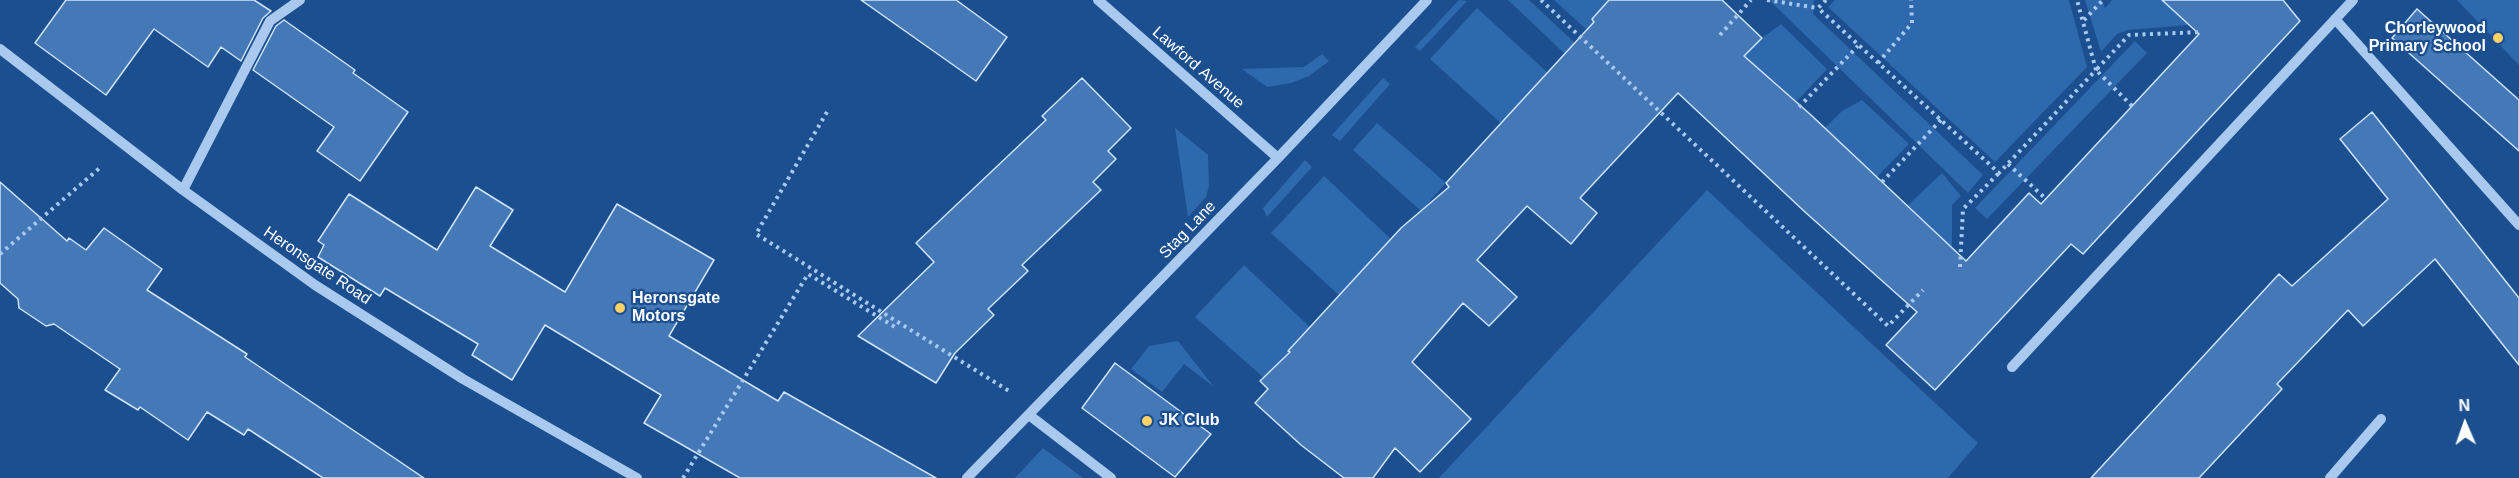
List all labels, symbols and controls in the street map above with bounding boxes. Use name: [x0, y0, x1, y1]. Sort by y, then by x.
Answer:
place label: Chorleywood Primary School: [2369, 19, 2486, 57]
street label: Lawford Avenue: [1148, 23, 1248, 113]
marker: Chorleywood Primary School: [2491, 31, 2505, 45]
street label: Stag Lane: [1156, 197, 1220, 263]
street label: Heronsgate Road: [260, 223, 374, 309]
place label: Heronsgate Motors: [632, 289, 720, 327]
marker: Heronsgate Motors: [613, 301, 627, 315]
north arrow: [2435, 394, 2495, 454]
text: N: [2458, 397, 2470, 414]
place label: JK Club: [1159, 411, 1219, 431]
marker: JK Club: [1140, 414, 1154, 428]

